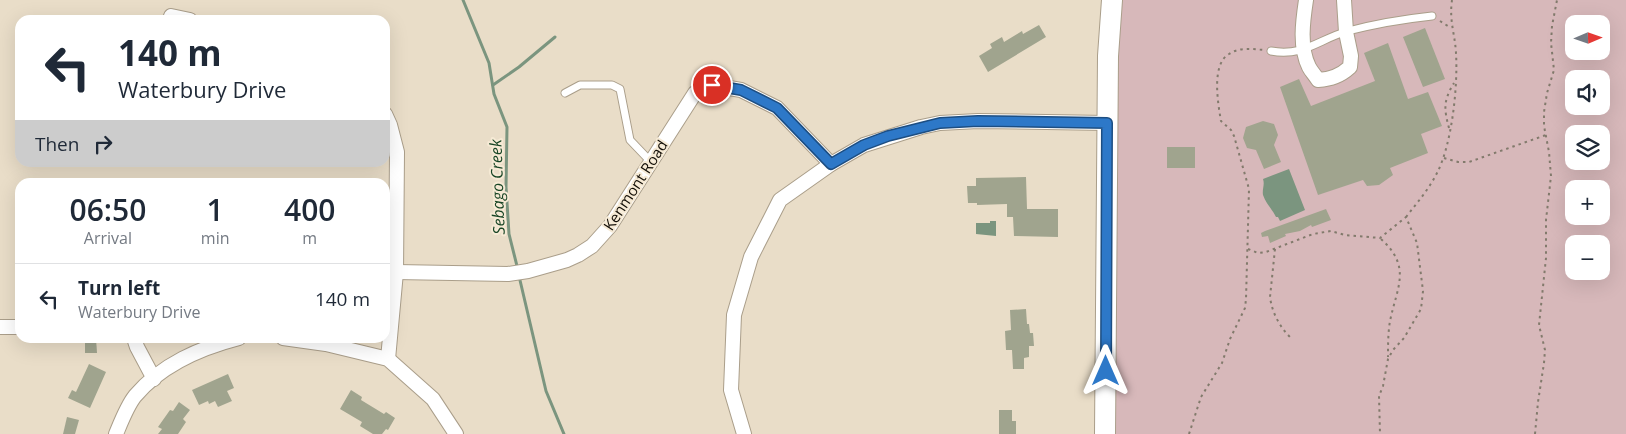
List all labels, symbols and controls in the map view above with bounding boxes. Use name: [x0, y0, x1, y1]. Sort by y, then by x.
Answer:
north arrow: [1565, 15, 1610, 60]
map controls: [1565, 15, 1610, 280]
text: 140 m: [118, 29, 222, 76]
icon: left: [35, 35, 100, 100]
pin: [691, 64, 733, 106]
button: sound: [1565, 70, 1610, 115]
icon: arrive: [698, 71, 726, 99]
text: Waterbury Drive: [118, 74, 286, 104]
button: layers: [1565, 125, 1610, 170]
icon: right: [89, 130, 117, 158]
text: Then: [35, 131, 79, 157]
street label: Kenmont Road: [598, 136, 672, 234]
water label: Sebago Creek: [484, 138, 510, 235]
button: +: [1565, 180, 1610, 225]
text: 06:50: [70, 189, 146, 230]
text: 1: [207, 189, 224, 230]
text: 400: [284, 189, 335, 230]
text: Arrival: [84, 227, 132, 249]
text: min: [201, 227, 230, 249]
text: m: [302, 227, 317, 249]
button: −: [1565, 235, 1610, 280]
text: Turn left: [78, 275, 160, 301]
icon: left: [35, 285, 63, 313]
text: 140 m: [315, 286, 370, 312]
text: Waterbury Drive: [78, 301, 200, 323]
position arrow: [1079, 344, 1131, 396]

